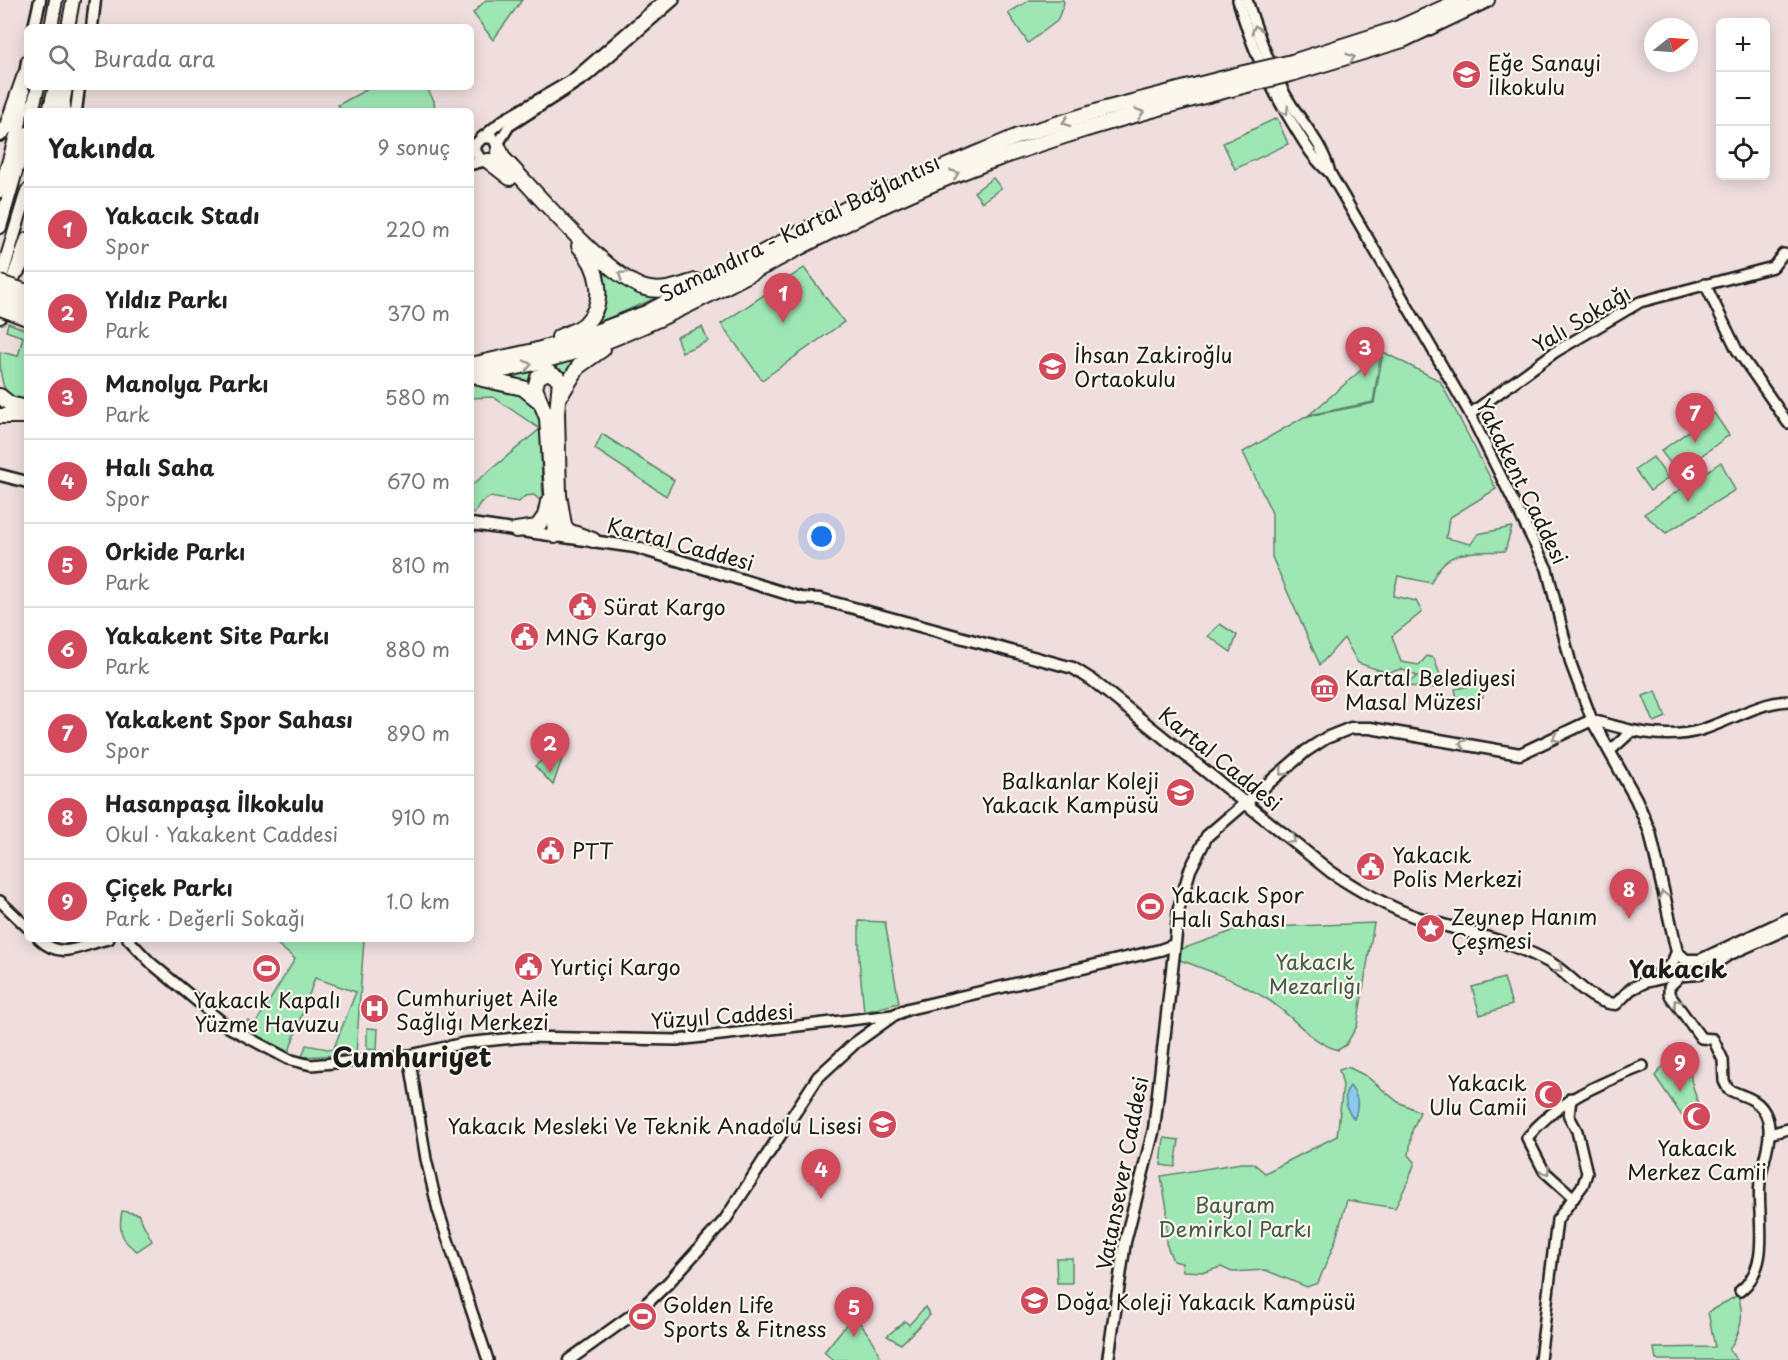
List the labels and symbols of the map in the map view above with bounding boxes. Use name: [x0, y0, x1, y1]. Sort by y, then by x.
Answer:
north arrow: [1644, 18, 1698, 72]
one-way arrow: [1251, 24, 1263, 35]
place label: Eğe Sanayi İlkokulu: [1488, 46, 1601, 102]
one-way arrow: [1345, 53, 1356, 65]
school or university icon: Eğe Sanayi İlkokulu: [1451, 58, 1483, 90]
one-way arrow: [1277, 105, 1288, 116]
one-way arrow: [1134, 108, 1145, 120]
one-way arrow: [1061, 115, 1072, 127]
street label: Samandıra - Kartal Bağlantısı: [653, 145, 945, 309]
one-way arrow: [948, 169, 959, 181]
one-way arrow: [618, 271, 629, 282]
pin: 1: [764, 274, 802, 323]
street label: Yalı Sokağı: [1526, 276, 1636, 360]
pin: 3: [1346, 328, 1384, 377]
place label: İhsan Zakiroğlu Ortaokulu: [1074, 338, 1232, 394]
school or university icon: İhsan Zakiroğlu Ortaokulu: [1037, 350, 1069, 382]
one-way arrow: [523, 359, 533, 372]
street label: Yakakent Caddesi: [1469, 393, 1577, 569]
pin: 7: [1676, 394, 1714, 443]
pin: 6: [1668, 452, 1708, 502]
street label: Kartal Caddesi: [604, 508, 758, 578]
your location: [807, 522, 836, 551]
public building icon: Sürat Kargo: [566, 590, 598, 622]
place label: Sürat Kargo: [603, 590, 726, 622]
public building icon: MNG Kargo: [508, 620, 540, 652]
place label: MNG Kargo: [545, 620, 667, 652]
place label: Kartal Belediyesi Masal Müzesi: [1345, 661, 1516, 717]
museum icon: Kartal Belediyesi Masal Müzesi: [1308, 673, 1340, 705]
street label: Kartal Caddesi: [1152, 698, 1290, 818]
pin: 2: [530, 724, 570, 773]
one-way arrow: [1552, 731, 1563, 742]
one-way arrow: [1458, 738, 1468, 751]
place label: Balkanlar Koleji Yakacık Kampüsü: [981, 764, 1159, 820]
one-way arrow: [1280, 765, 1290, 776]
school or university icon: Balkanlar Koleji Yakacık Kampüsü: [1164, 776, 1196, 808]
one-way arrow: [1285, 833, 1296, 844]
public building icon: PTT: [535, 834, 567, 866]
place label: PTT: [572, 834, 614, 866]
place label: Yakacık Polis Merkezi: [1392, 838, 1522, 894]
public building icon: Yakacık Polis Merkezi: [1355, 850, 1387, 882]
pin: 8: [1610, 870, 1648, 919]
place label: Yakacık Spor Halı Sahası: [1171, 878, 1304, 934]
sports icon: Yakacık Spor Halı Sahası: [1134, 890, 1166, 922]
one-way arrow: [1657, 891, 1670, 901]
place label: Zeynep Hanım Çeşmesi: [1451, 900, 1597, 956]
place icon: Zeynep Hanım Çeşmesi: [1414, 912, 1446, 944]
park label: Yakacık Mezarlığı: [1269, 945, 1361, 1001]
public building icon: Yurtiçi Kargo: [513, 950, 545, 982]
place label: Yurtiçi Kargo: [550, 950, 681, 982]
district label: Yakacık: [1629, 950, 1728, 986]
sports icon: Yakacık Kapalı Yüzme Havuzu: [251, 952, 283, 984]
one-way arrow: [1552, 962, 1563, 973]
place label: Cumhuriyet Aile Sağlığı Merkezi: [396, 981, 558, 1037]
place label: Yakacık Kapalı Yüzme Havuzu: [193, 983, 341, 1039]
hospital icon: Cumhuriyet Aile Sağlığı Merkezi: [359, 993, 391, 1025]
street label: Yüzyıl Caddesi: [650, 994, 794, 1036]
one-way arrow: [1673, 999, 1684, 1010]
district label: Cumhuriyet: [332, 1035, 492, 1076]
pin: 9: [1660, 1042, 1700, 1092]
place label: Yakacık Ulu Camii: [1429, 1066, 1527, 1122]
street label: Vatansever Caddesi: [1087, 1073, 1155, 1273]
mosque icon: Yakacık Ulu Camii: [1532, 1078, 1564, 1110]
mosque icon: Yakacık Merkez Camii: [1681, 1100, 1713, 1132]
place label: Yakacık Mesleki Ve Teknik Anadolu Lisesi: [447, 1109, 862, 1141]
school or university icon: Yakacık Mesleki Ve Teknik Anadolu Lisesi: [867, 1109, 899, 1141]
place label: Yakacık Merkez Camii: [1627, 1131, 1767, 1187]
pin: 4: [802, 1150, 840, 1199]
one-way arrow: [1539, 1165, 1550, 1176]
park label: Bayram Demirkol Parkı: [1158, 1188, 1312, 1244]
school or university icon: Doğa Koleji Yakacık Kampüsü: [1019, 1285, 1051, 1317]
place label: Doğa Koleji Yakacık Kampüsü: [1056, 1285, 1356, 1317]
place label: Golden Life Sports & Fitness: [663, 1288, 826, 1344]
pin: 5: [834, 1288, 874, 1337]
sports icon: Golden Life Sports & Fitness: [626, 1300, 658, 1332]

